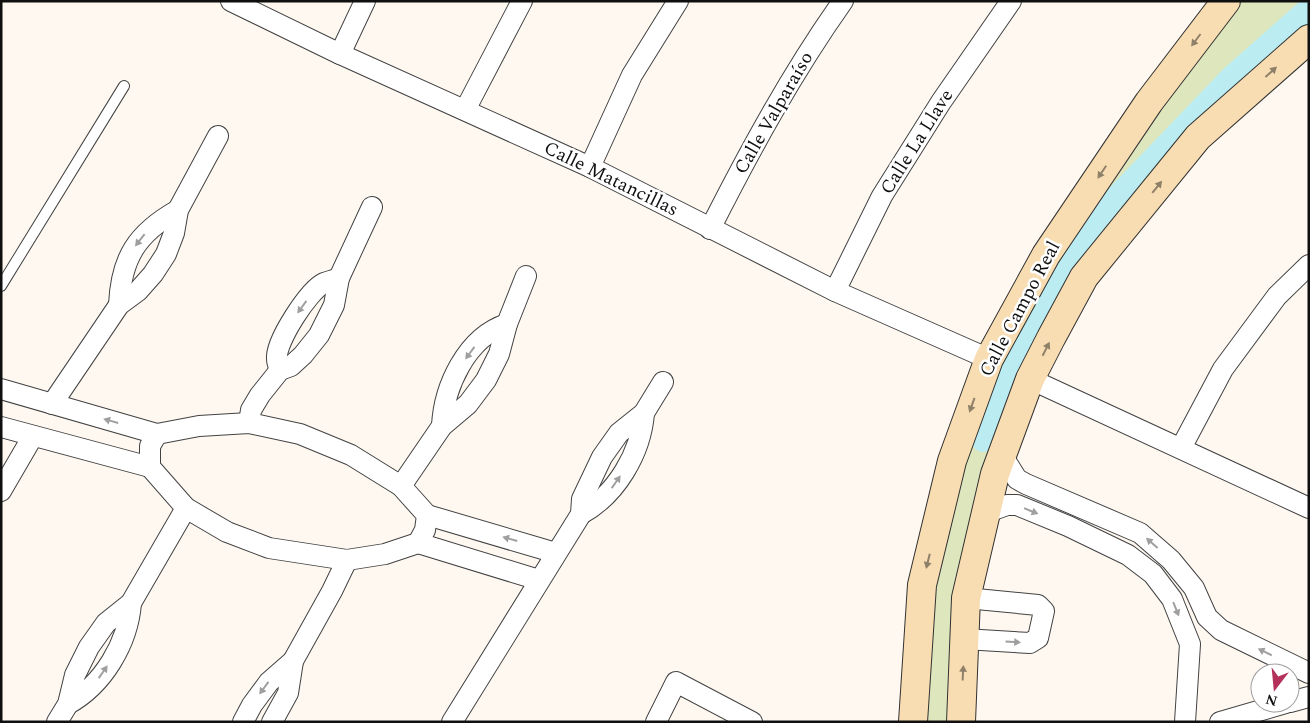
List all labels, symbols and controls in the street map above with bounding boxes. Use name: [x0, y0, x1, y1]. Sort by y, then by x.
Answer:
one-way arrow: [1191, 33, 1202, 46]
street label: Calle Valparaíso: [727, 46, 821, 180]
one-way arrow: [1264, 66, 1277, 77]
street label: Calle La Llave: [873, 84, 961, 200]
street label: Calle Matancillas: [539, 134, 683, 224]
one-way arrow: [1097, 165, 1107, 178]
one-way arrow: [1152, 181, 1163, 194]
one-way arrow: [135, 233, 145, 246]
street label: Calle Campo Real: [972, 236, 1068, 382]
one-way arrow: [297, 300, 307, 314]
one-way arrow: [1042, 342, 1050, 356]
one-way arrow: [465, 346, 475, 360]
one-way arrow: [968, 397, 975, 412]
one-way arrow: [103, 416, 118, 424]
one-way arrow: [611, 475, 621, 489]
one-way arrow: [1024, 507, 1039, 515]
one-way arrow: [502, 535, 517, 543]
one-way arrow: [1145, 537, 1158, 548]
one-way arrow: [924, 553, 932, 568]
one-way arrow: [1172, 602, 1180, 617]
one-way arrow: [1005, 639, 1021, 647]
one-way arrow: [1258, 648, 1272, 656]
north arrow: [1250, 663, 1300, 713]
one-way arrow: [98, 665, 108, 679]
one-way arrow: [959, 665, 967, 681]
one-way arrow: [259, 681, 269, 695]
text: N: [1263, 688, 1280, 712]

